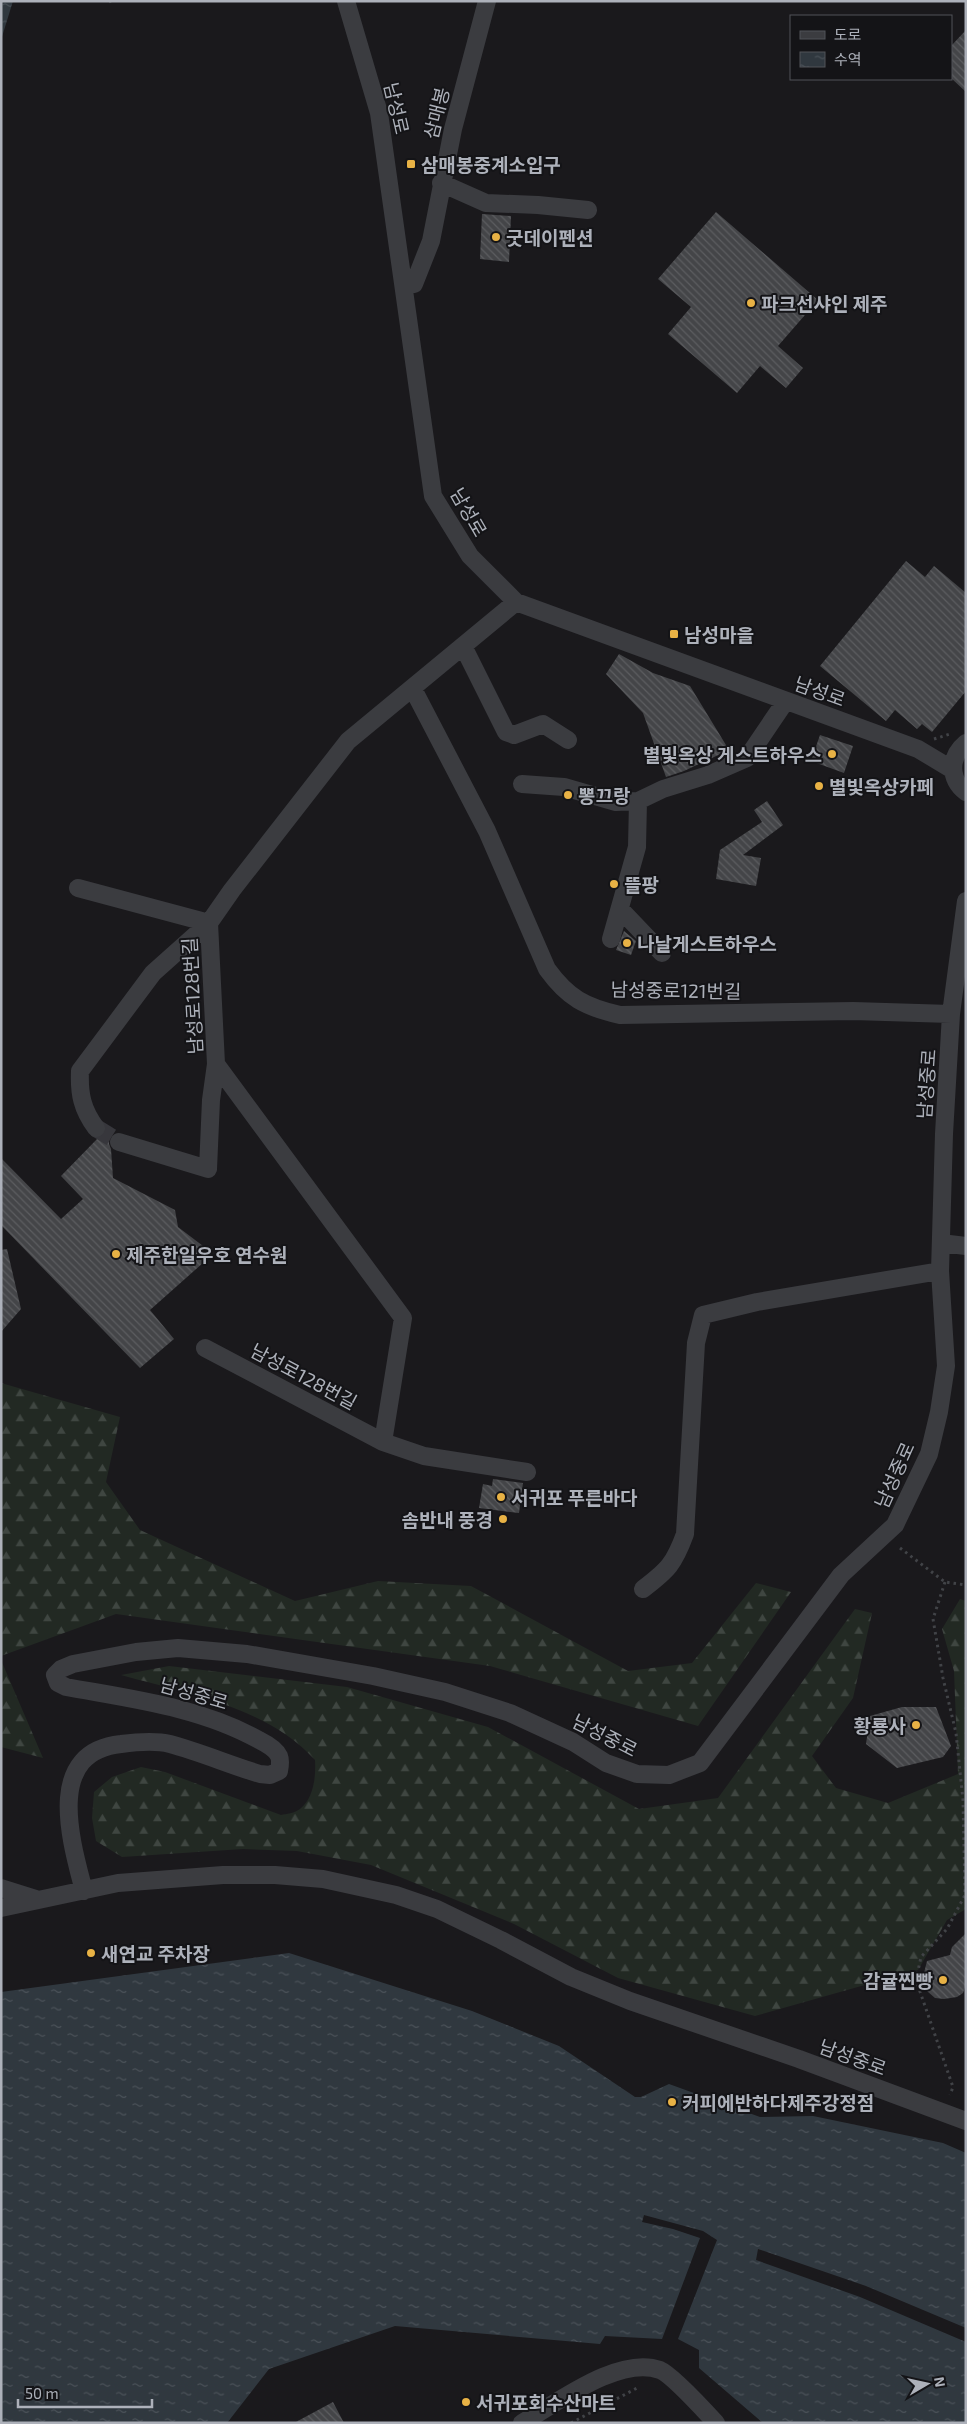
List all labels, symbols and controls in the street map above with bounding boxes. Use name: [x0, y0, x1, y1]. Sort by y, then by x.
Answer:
legend: [790, 15, 952, 80]
text: 도로: [834, 25, 862, 43]
text: 수역: [834, 50, 862, 68]
street label: 남성로: [380, 80, 414, 136]
street label: 삼매봉: [418, 85, 454, 141]
place label: 삼매봉중계소입구: [421, 153, 561, 176]
marker: 삼매봉중계소입구: [405, 158, 417, 170]
place label: 굿데이펜션: [506, 226, 593, 249]
marker: 굿데이펜션: [490, 231, 502, 243]
place label: 파크선샤인 제주: [761, 292, 887, 315]
marker: 파크선샤인 제주: [745, 297, 757, 309]
street label: 남성로: [446, 484, 492, 540]
place label: 남성마을: [684, 623, 754, 646]
marker: 남성마을: [668, 628, 680, 640]
street label: 남성로: [791, 671, 849, 711]
place label: 별빛옥상 게스트하우스: [643, 743, 822, 766]
marker: 별빛옥상 게스트하우스: [826, 748, 838, 760]
place label: 별빛옥상카페: [829, 775, 934, 798]
marker: 별빛옥상카페: [813, 780, 825, 792]
place label: 뽕끄랑: [578, 784, 630, 807]
marker: 뽕끄랑: [562, 789, 574, 801]
place label: 뜰팡: [624, 873, 659, 896]
marker: 뜰팡: [608, 878, 620, 890]
place label: 나날게스트하우스: [637, 932, 777, 955]
street label: 남성로128번길: [177, 937, 207, 1055]
marker: 나날게스트하우스: [621, 937, 633, 949]
street label: 남성중로121번길: [610, 977, 742, 1003]
street label: 남성중로: [912, 1048, 940, 1120]
place label: 제주한일우호 연수원: [126, 1243, 287, 1266]
marker: 제주한일우호 연수원: [110, 1248, 122, 1260]
street label: 남성로128번길: [247, 1338, 361, 1414]
street label: 남성중로: [869, 1438, 919, 1512]
place label: 서귀포 푸른바다: [511, 1486, 638, 1509]
marker: 서귀포 푸른바다: [495, 1491, 507, 1503]
place label: 솜반내 풍경: [401, 1508, 493, 1531]
marker: 솜반내 풍경: [497, 1513, 509, 1525]
street label: 남성중로: [157, 1672, 231, 1714]
street label: 남성중로: [569, 1709, 641, 1761]
place label: 황룡사: [854, 1714, 907, 1737]
marker: 황룡사: [910, 1719, 922, 1731]
place label: 새연교 주차장: [101, 1942, 210, 1965]
marker: 새연교 주차장: [85, 1947, 97, 1959]
place label: 감귤찐빵: [863, 1969, 933, 1992]
marker: 감귤찐빵: [937, 1974, 949, 1986]
street label: 남성중로: [816, 2034, 890, 2080]
place label: 커피에반하다제주강정점: [682, 2091, 874, 2114]
marker: 커피에반하다제주강정점: [666, 2096, 678, 2108]
north arrow: [902, 2359, 952, 2409]
scale bar: [18, 2376, 151, 2408]
text: N: [931, 2376, 950, 2388]
text: 50 m: [25, 2384, 59, 2402]
place label: 서귀포회수산마트: [476, 2391, 616, 2414]
marker: 서귀포회수산마트: [460, 2396, 472, 2408]

